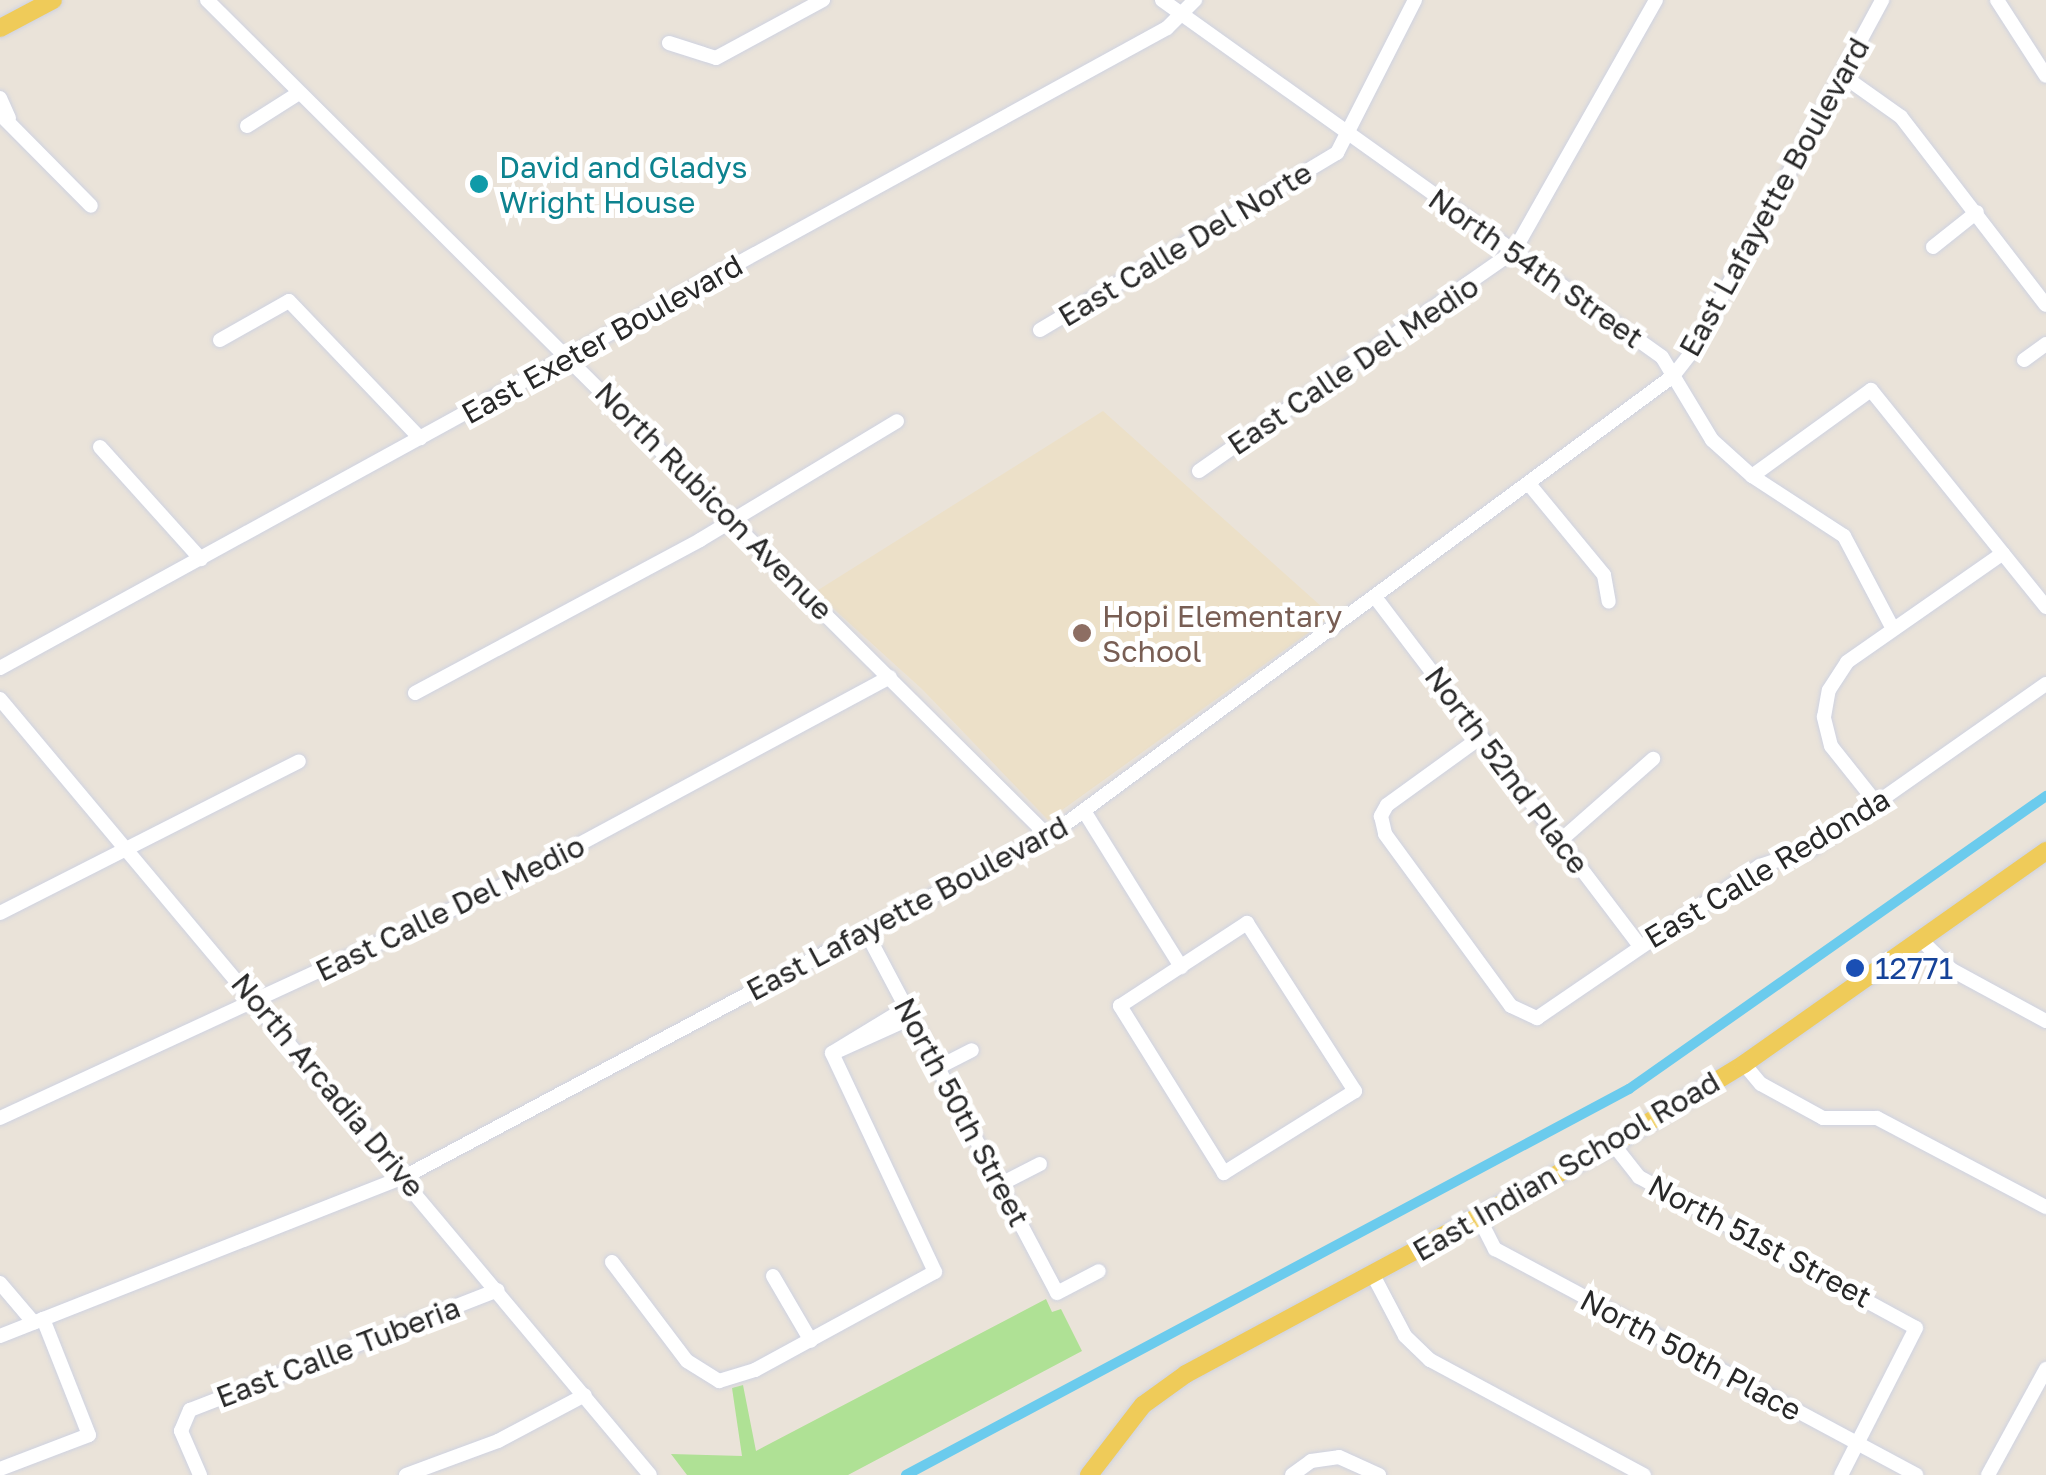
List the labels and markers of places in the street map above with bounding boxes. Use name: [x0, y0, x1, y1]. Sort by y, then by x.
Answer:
place label: David and Gladys Wright House: [499, 149, 747, 220]
marker: David and Gladys Wright House: [468, 173, 490, 195]
place label: Hopi Elementary School: [1102, 598, 1342, 668]
marker: Hopi Elementary School: [1071, 622, 1093, 644]
place label: 12771: [1875, 950, 1953, 986]
marker: 12771: [1844, 957, 1866, 979]

